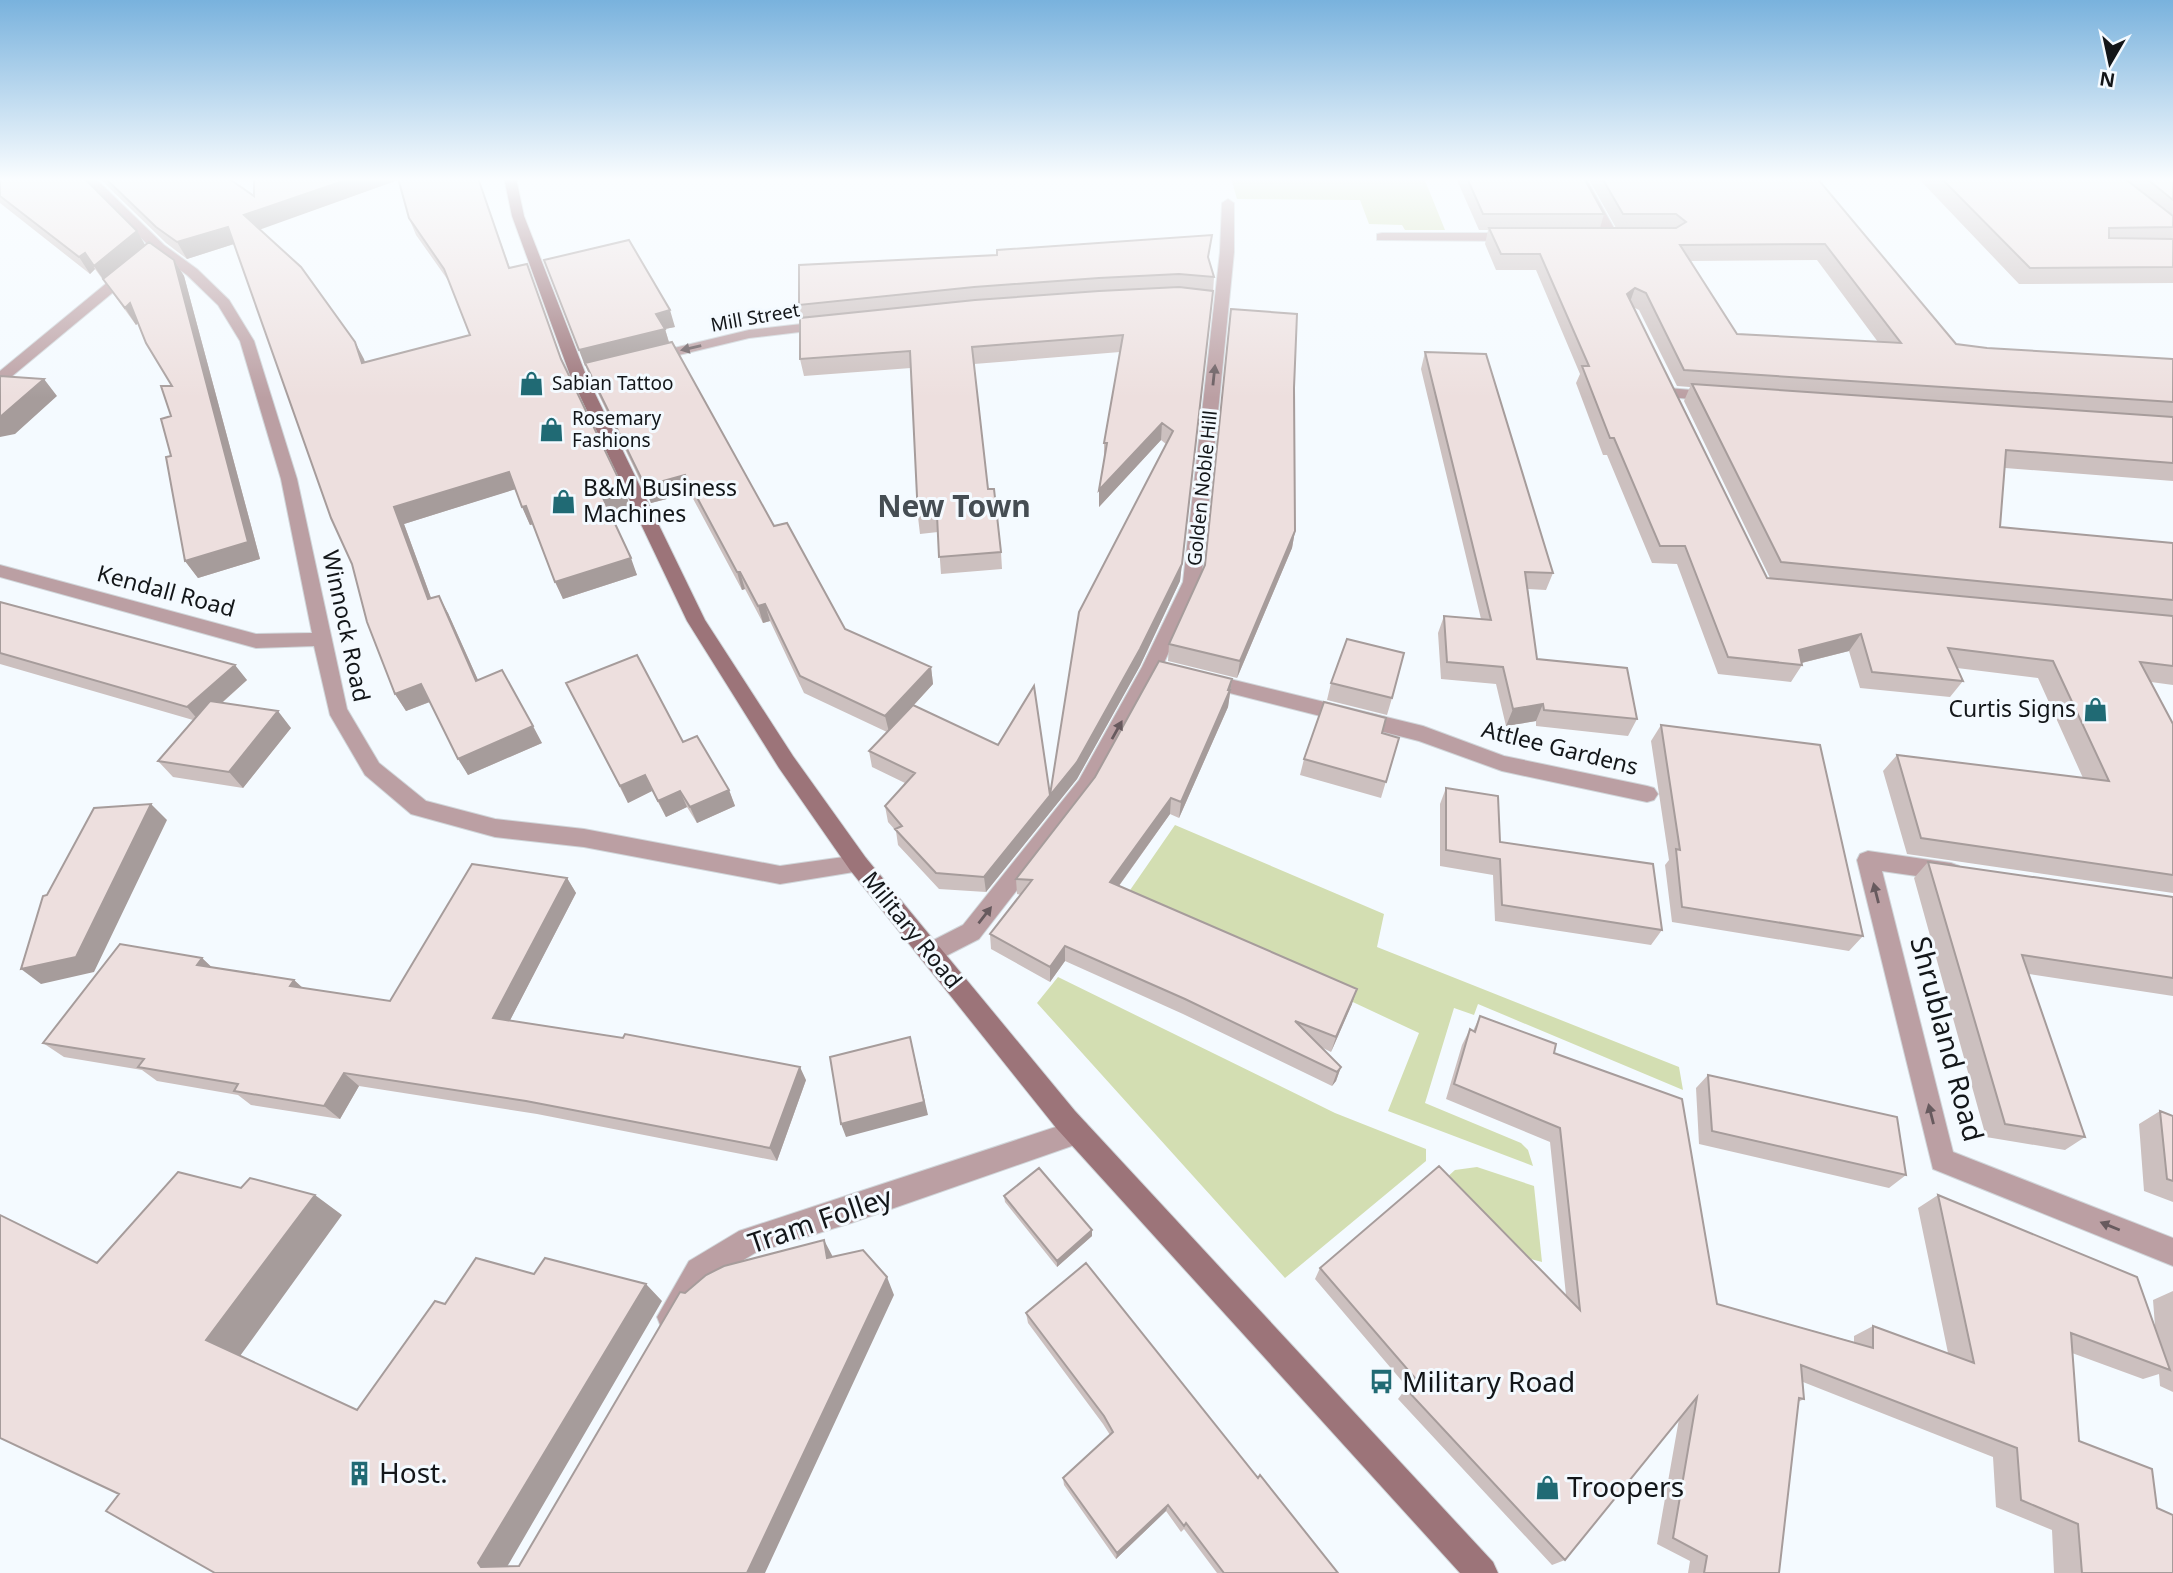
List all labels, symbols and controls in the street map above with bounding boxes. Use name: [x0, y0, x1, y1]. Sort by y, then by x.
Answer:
north arrow: [2075, 28, 2145, 98]
text: N: [2098, 66, 2117, 94]
street label: Mill Street: [708, 296, 802, 338]
one-way arrow: [680, 343, 702, 354]
one-way arrow: [1209, 364, 1220, 386]
shop icon: Sabian Tattoo: [518, 369, 546, 397]
place label: Sabian Tattoo: [552, 370, 673, 396]
place label: Rosemary Fashions: [572, 405, 661, 453]
street label: Golden Noble Hill: [1181, 409, 1223, 567]
shop icon: Rosemary Fashions: [538, 415, 566, 443]
place label: B&M Business Machines: [583, 471, 737, 529]
district label: New Town: [877, 485, 1031, 526]
shop icon: B&M Business Machines: [549, 487, 577, 515]
street label: Winnock Road: [315, 547, 379, 705]
street label: Kendall Road: [94, 556, 239, 624]
place label: Curtis Signs: [1949, 692, 2076, 724]
shop icon: Curtis Signs: [2082, 695, 2110, 723]
street label: Attlee Gardens: [1479, 712, 1642, 782]
one-way arrow: [1111, 721, 1123, 740]
street label: Military Road: [856, 864, 970, 995]
one-way arrow: [1870, 882, 1881, 904]
one-way arrow: [977, 906, 992, 924]
street label: Shrubland Road: [1902, 932, 1994, 1145]
one-way arrow: [1925, 1103, 1936, 1125]
street label: Tram Folley: [743, 1176, 897, 1261]
one-way arrow: [2099, 1221, 2120, 1232]
place label: Military Road: [1402, 1362, 1575, 1400]
bus stop icon: Military Road: [1368, 1368, 1396, 1396]
place label: Host.: [379, 1453, 448, 1491]
building icon: Host.: [345, 1459, 373, 1487]
place label: Troopers: [1567, 1467, 1684, 1505]
shop icon: Troopers: [1533, 1473, 1561, 1501]

